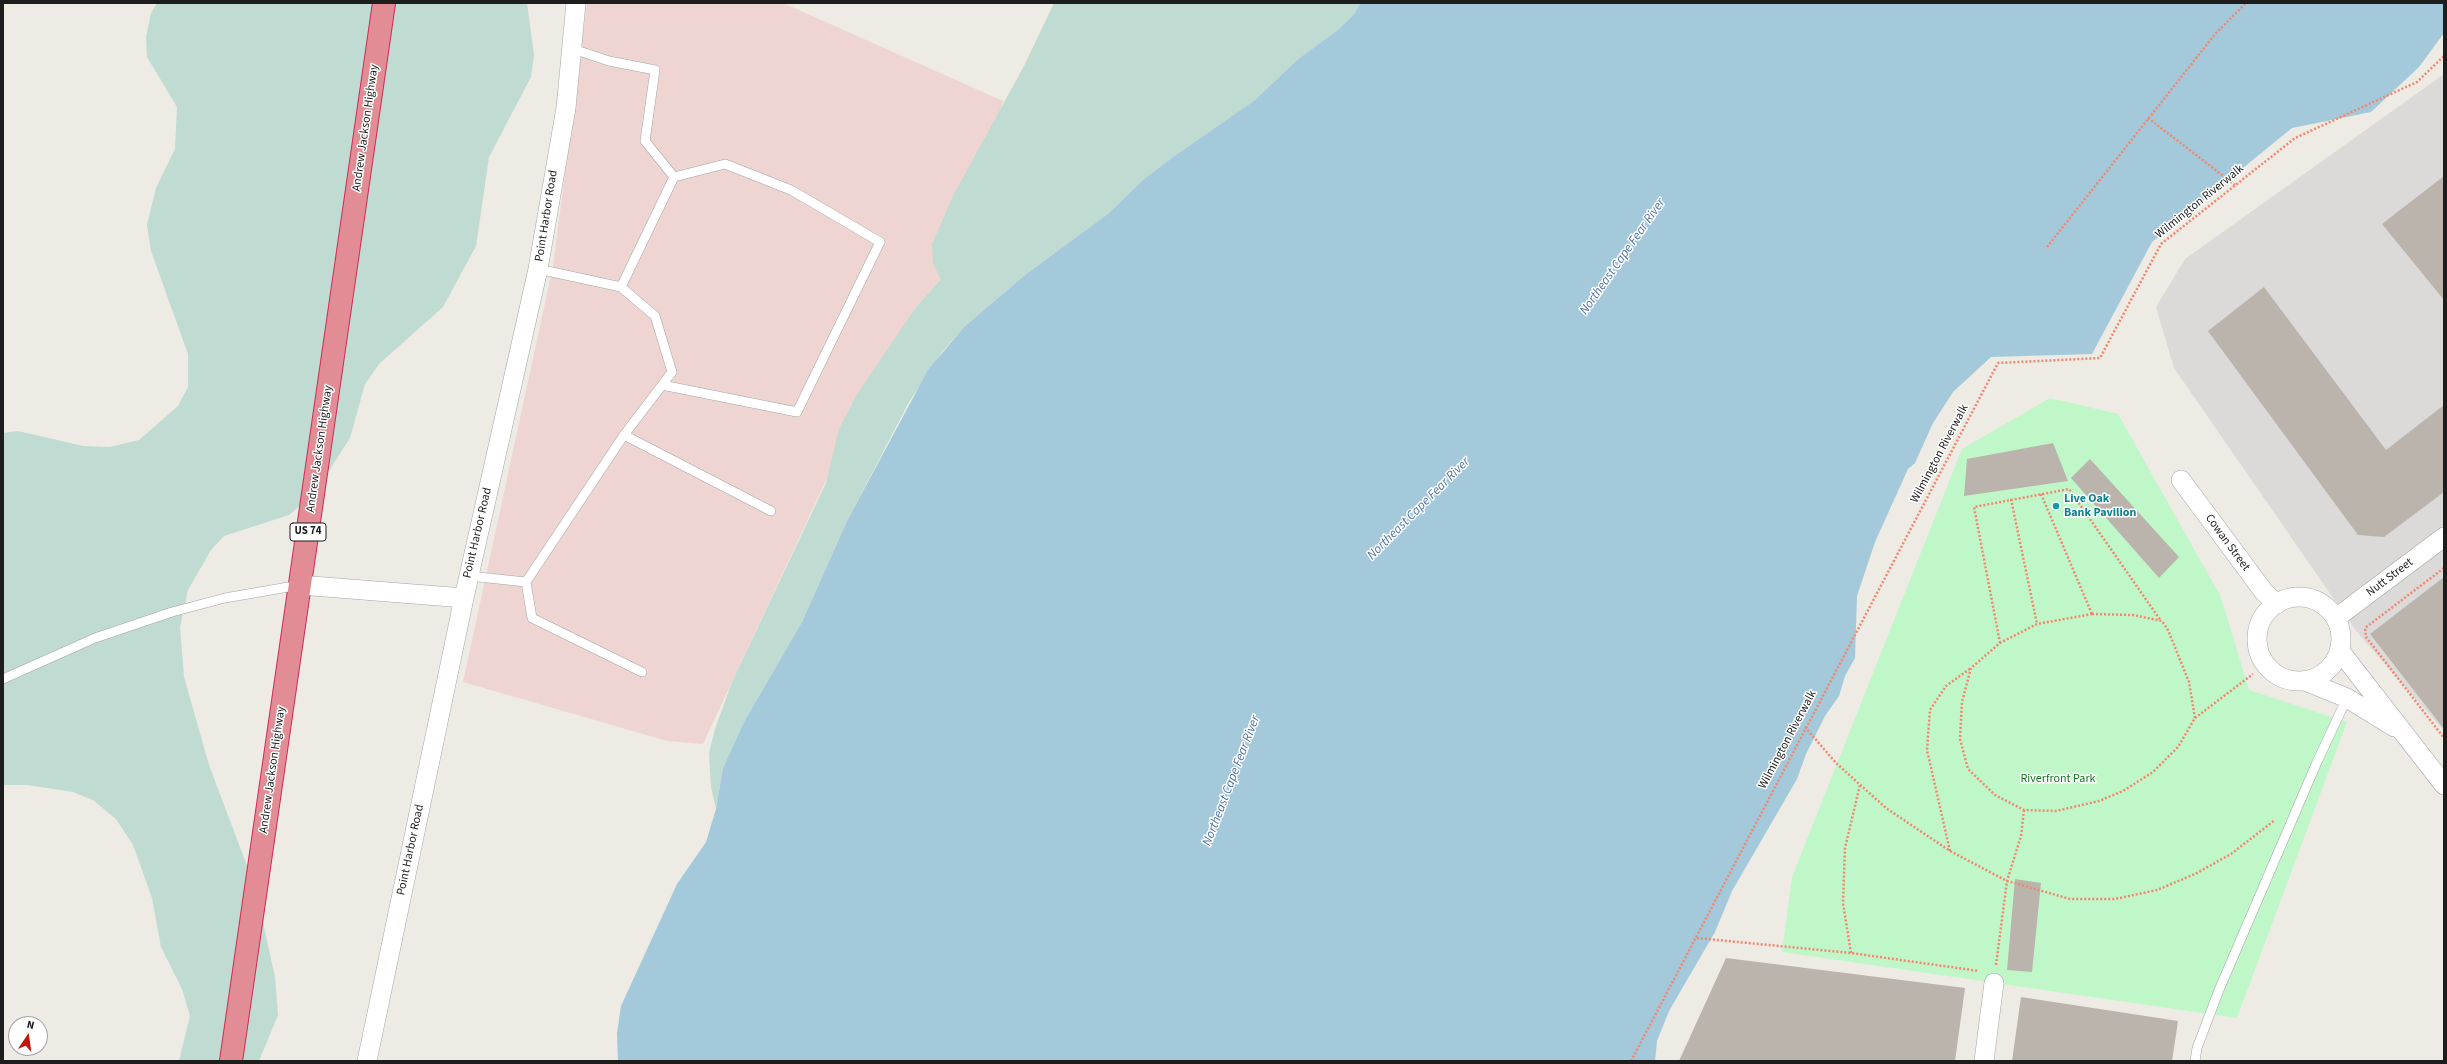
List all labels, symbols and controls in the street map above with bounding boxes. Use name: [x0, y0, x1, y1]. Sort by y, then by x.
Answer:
street label: Andrew Jackson Highway: [350, 64, 382, 192]
street label: Wilmington Riverwalk: [2153, 162, 2247, 242]
street label: Point Harbor Road: [533, 169, 561, 263]
water label: Northeast Cape Fear River: [1577, 196, 1669, 318]
street label: Andrew Jackson Highway: [304, 385, 336, 513]
street label: Wilmington Riverwalk: [1908, 402, 1972, 506]
water label: Northeast Cape Fear River: [1365, 455, 1473, 563]
street label: Point Harbor Road: [461, 486, 495, 580]
place label: Live Oak Bank Pavilion: [2064, 492, 2136, 520]
marker: Live Oak Bank Pavilion: [2051, 501, 2061, 511]
street label: Cowan Street: [2202, 512, 2252, 574]
road number: US 74: [290, 523, 326, 541]
street label: Nutt Street: [2364, 556, 2416, 600]
street label: Wilmington Riverwalk: [1756, 688, 1820, 792]
street label: Andrew Jackson Highway: [257, 706, 289, 834]
water label: Northeast Cape Fear River: [1200, 714, 1264, 848]
park label: Riverfront Park: [2021, 772, 2095, 786]
street label: Point Harbor Road: [394, 803, 428, 897]
north arrow: [8, 1016, 48, 1056]
text: N: [25, 1017, 36, 1033]

